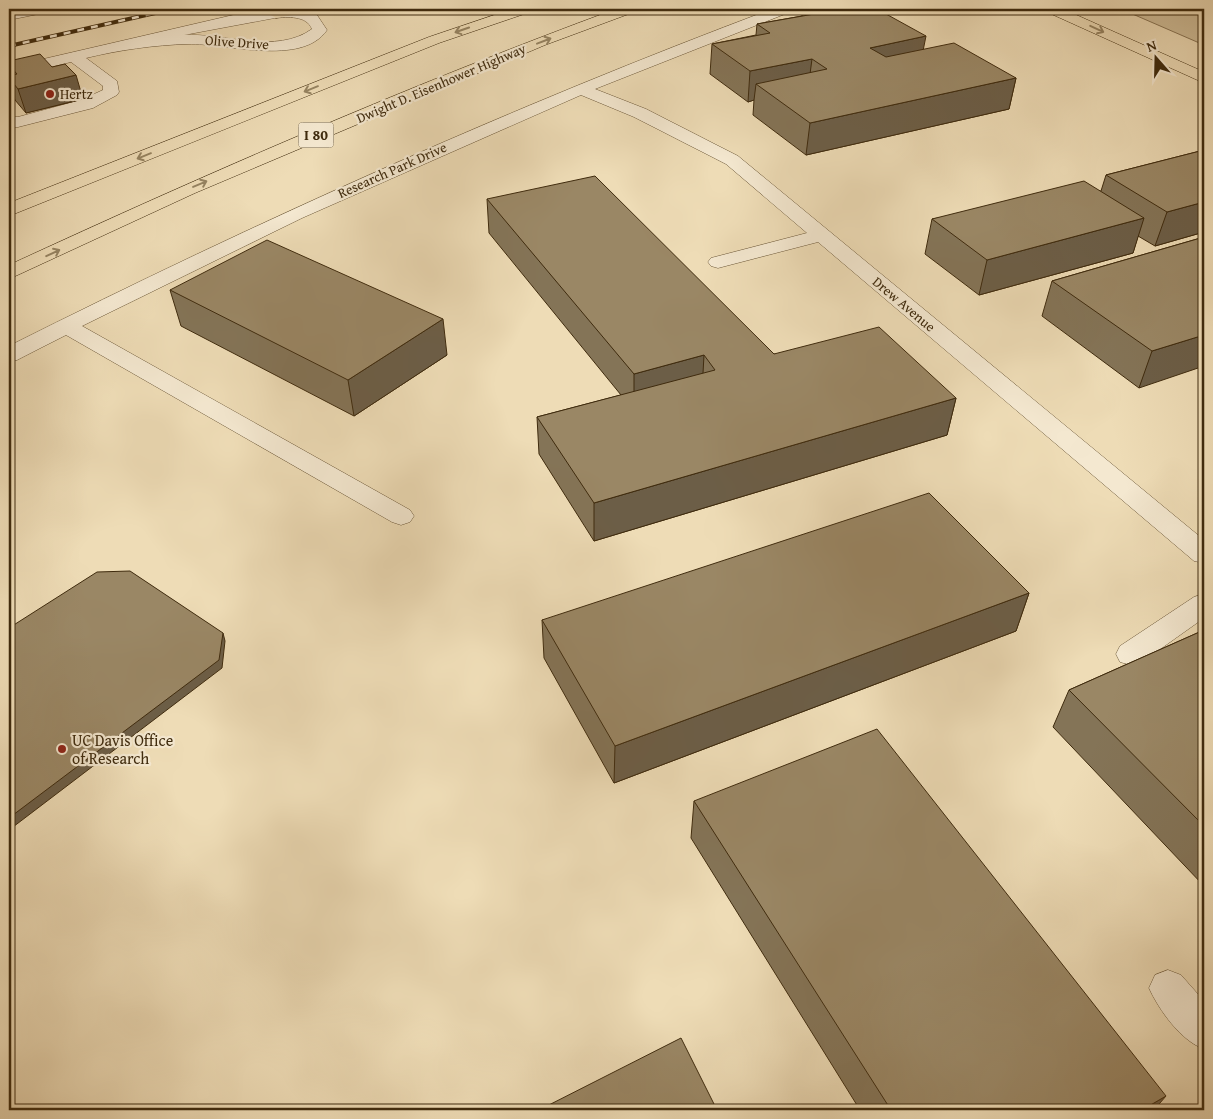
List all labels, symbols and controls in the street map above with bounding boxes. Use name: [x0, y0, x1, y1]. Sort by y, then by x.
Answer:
one-way arrow: [1089, 25, 1104, 34]
one-way arrow: [455, 26, 471, 35]
street label: Olive Drive: [204, 30, 270, 54]
north arrow: [1130, 32, 1180, 82]
text: N: [1144, 35, 1160, 57]
one-way arrow: [536, 36, 551, 45]
street label: Dwight D. Eisenhower Highway: [353, 38, 529, 128]
place label: Hertz: [60, 84, 93, 104]
one-way arrow: [304, 85, 319, 94]
marker: Hertz: [44, 88, 56, 100]
road number: I 80: [298, 122, 334, 148]
street label: Research Park Drive: [334, 137, 450, 203]
one-way arrow: [137, 152, 152, 161]
one-way arrow: [192, 179, 207, 188]
one-way arrow: [45, 247, 60, 257]
street label: Drew Avenue: [868, 272, 940, 337]
place label: UC Davis Office of Research: [72, 728, 173, 770]
marker: UC Davis Office of Research: [56, 743, 68, 755]

